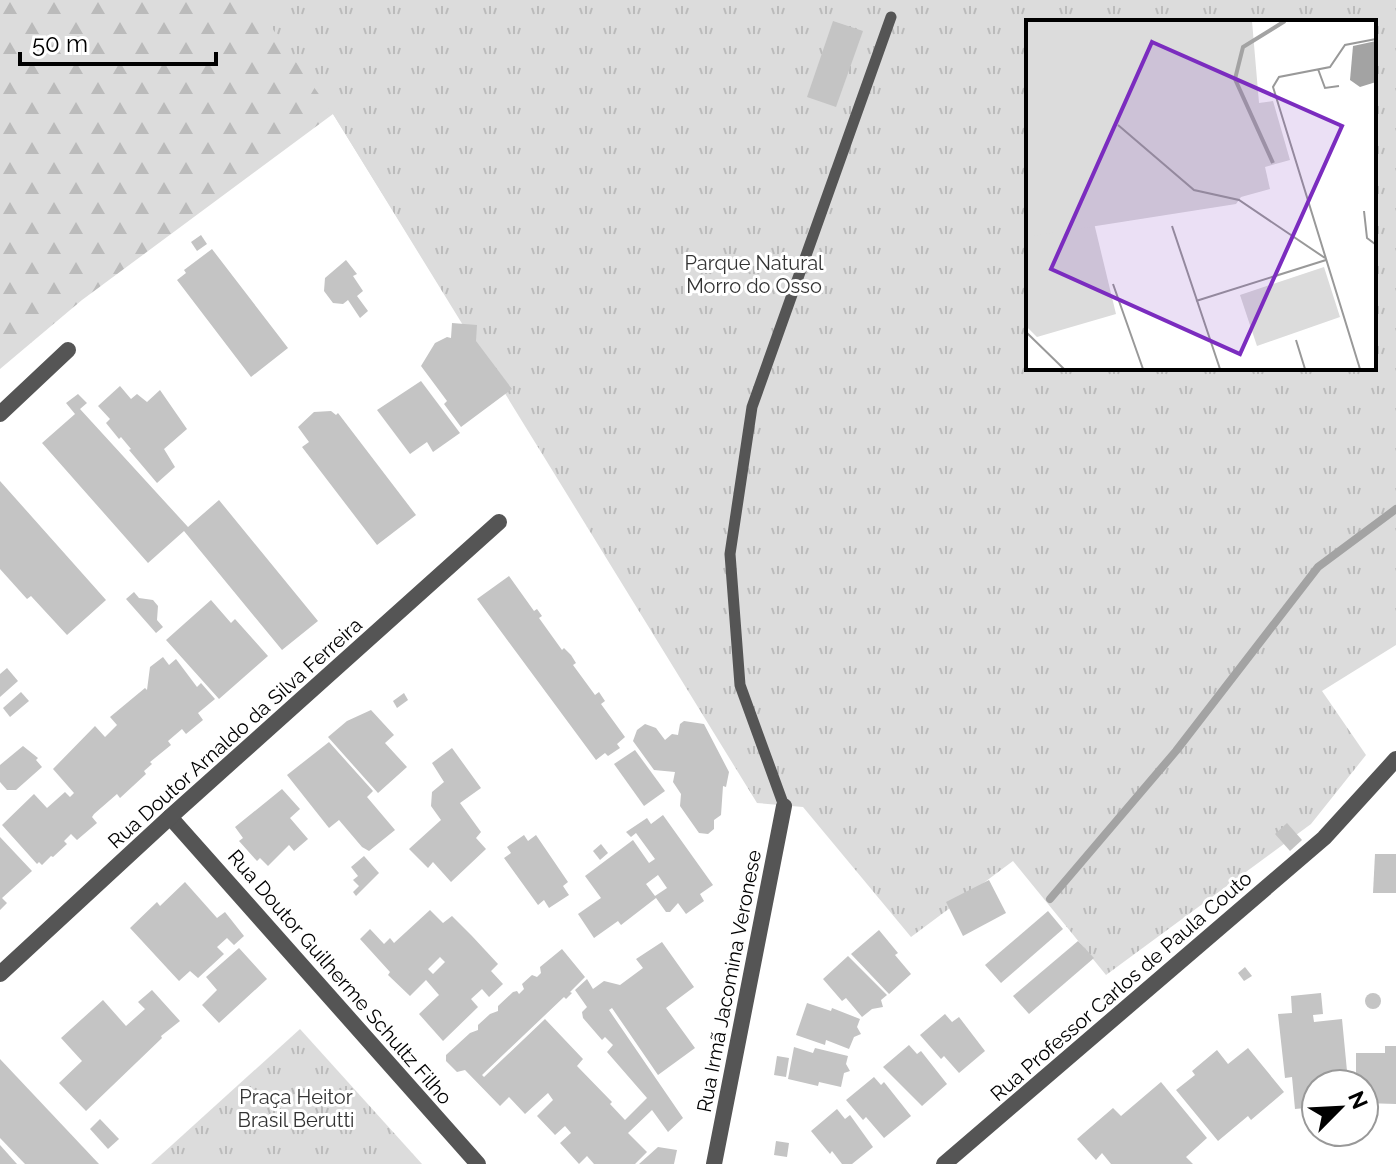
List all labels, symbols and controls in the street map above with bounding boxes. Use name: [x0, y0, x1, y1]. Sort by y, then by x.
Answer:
scale bar: [20, 16, 216, 66]
inset map: [1026, 20, 1376, 370]
text: 50 m: [32, 29, 88, 58]
park label: Parque Natural Morro do Osso: [684, 251, 824, 298]
street label: Rua Doutor Arnaldo da Silva Ferreira: [103, 613, 367, 853]
street label: Rua Doutor Guilherme Schultz Filho: [223, 845, 457, 1109]
street label: Rua Irmã Jacomina Veronese: [692, 847, 766, 1114]
street label: Rua Professor Carlos de Paula Couto: [986, 866, 1257, 1106]
north arrow: [1300, 1068, 1380, 1148]
park label: Praça Heitor Brasil Berutti: [238, 1085, 354, 1132]
text: N: [1343, 1087, 1374, 1113]

